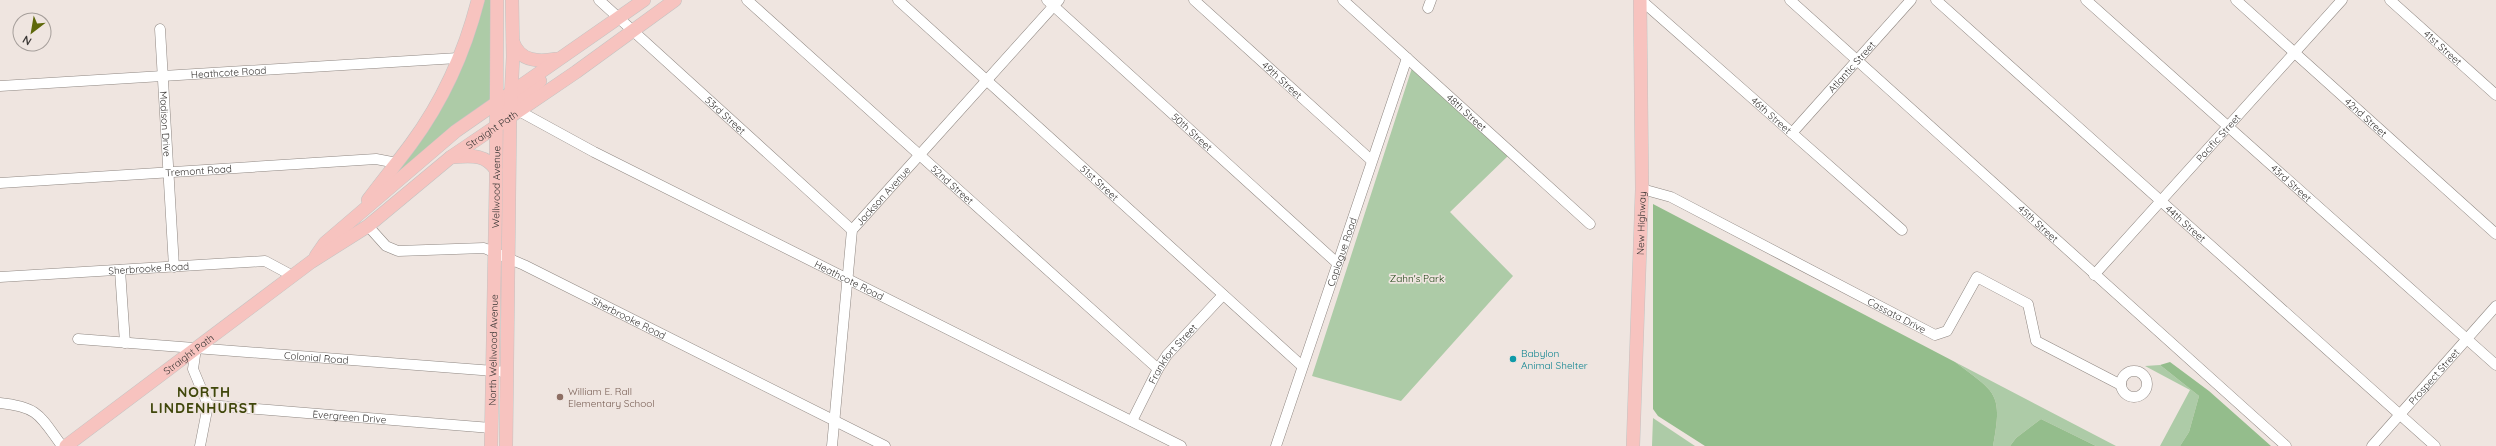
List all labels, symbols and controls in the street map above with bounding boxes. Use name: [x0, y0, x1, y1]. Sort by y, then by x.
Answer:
north arrow: [12, 12, 52, 52]
street label: 41st Street: [2421, 27, 2465, 69]
text: N: [20, 32, 34, 49]
street label: Atlantic Street: [1825, 38, 1879, 95]
street label: 49th Street: [1259, 59, 1305, 102]
street label: Heathcote Road: [190, 64, 267, 81]
street label: Madison Drive: [157, 91, 174, 157]
street label: 48th Street: [1444, 91, 1490, 135]
street label: 53rd Street: [702, 94, 749, 138]
street label: 46th Street: [1748, 94, 1795, 137]
street label: 42nd Street: [2342, 95, 2390, 140]
street label: Straight Path: [464, 107, 521, 152]
street label: 50th Street: [1169, 110, 1215, 154]
street label: Pacific Street: [2193, 111, 2244, 165]
street label: Wellwood Avenue: [489, 146, 503, 228]
street label: Tremont Road: [165, 162, 232, 179]
street label: 52nd Street: [928, 162, 977, 208]
street label: 51st Street: [1077, 162, 1122, 204]
street label: 43rd Street: [2268, 162, 2315, 205]
street label: Jackson Avenue: [853, 163, 914, 229]
street label: New Highway: [1634, 191, 1649, 255]
street label: 45th Street: [2015, 202, 2061, 246]
street label: 44th Street: [2163, 202, 2209, 245]
street label: Copiague Road: [1324, 216, 1360, 288]
street label: Heathcote Road: [812, 258, 886, 303]
street label: Sherbrooke Road: [108, 260, 190, 277]
park label: Zahn's Park: [1390, 272, 1444, 285]
street label: North Wellwood Avenue: [486, 294, 501, 406]
street label: Sherbrooke Road: [590, 294, 668, 342]
street label: Cassata Drive: [1865, 295, 1929, 336]
street label: Frankfort Street: [1146, 321, 1200, 386]
street label: Straight Path: [161, 331, 217, 378]
street label: Prospect Street: [2406, 345, 2463, 408]
place label: Babylon Animal Shelter: [1521, 347, 1588, 372]
street label: Colonial Road: [284, 349, 349, 367]
marker: Babylon Animal Shelter: [1508, 354, 1518, 364]
district label: NORTH LINDENHURST: [150, 383, 258, 417]
place label: William E. Rall Elementary School: [568, 385, 655, 410]
marker: William E. Rall Elementary School: [555, 392, 565, 402]
street label: Evergreen Drive: [312, 408, 387, 427]

